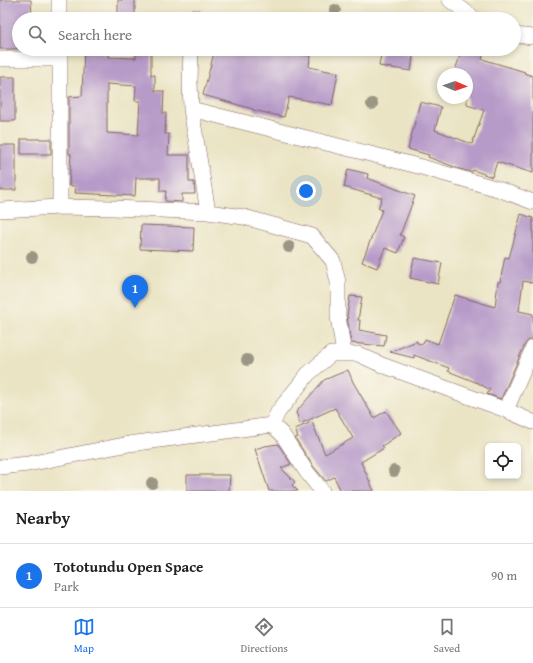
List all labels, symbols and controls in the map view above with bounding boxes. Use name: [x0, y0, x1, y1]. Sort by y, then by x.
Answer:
search box: [12, 12, 521, 56]
icon: search: [26, 23, 48, 45]
text: Search here: [58, 24, 132, 45]
north arrow: [437, 68, 473, 104]
your location: [296, 181, 316, 201]
pin: 1: [122, 275, 148, 308]
map controls: [485, 443, 521, 479]
button: locate: [485, 443, 521, 479]
text: Nearby: [16, 505, 70, 530]
text: Tototundu Open Space: [54, 556, 203, 577]
text: 1: [26, 566, 32, 585]
text: 90 m: [491, 566, 517, 585]
text: Park: [54, 577, 79, 596]
tab: Map: [73, 616, 95, 656]
tab: Directions: [241, 616, 288, 656]
tab: Saved: [433, 616, 460, 656]

